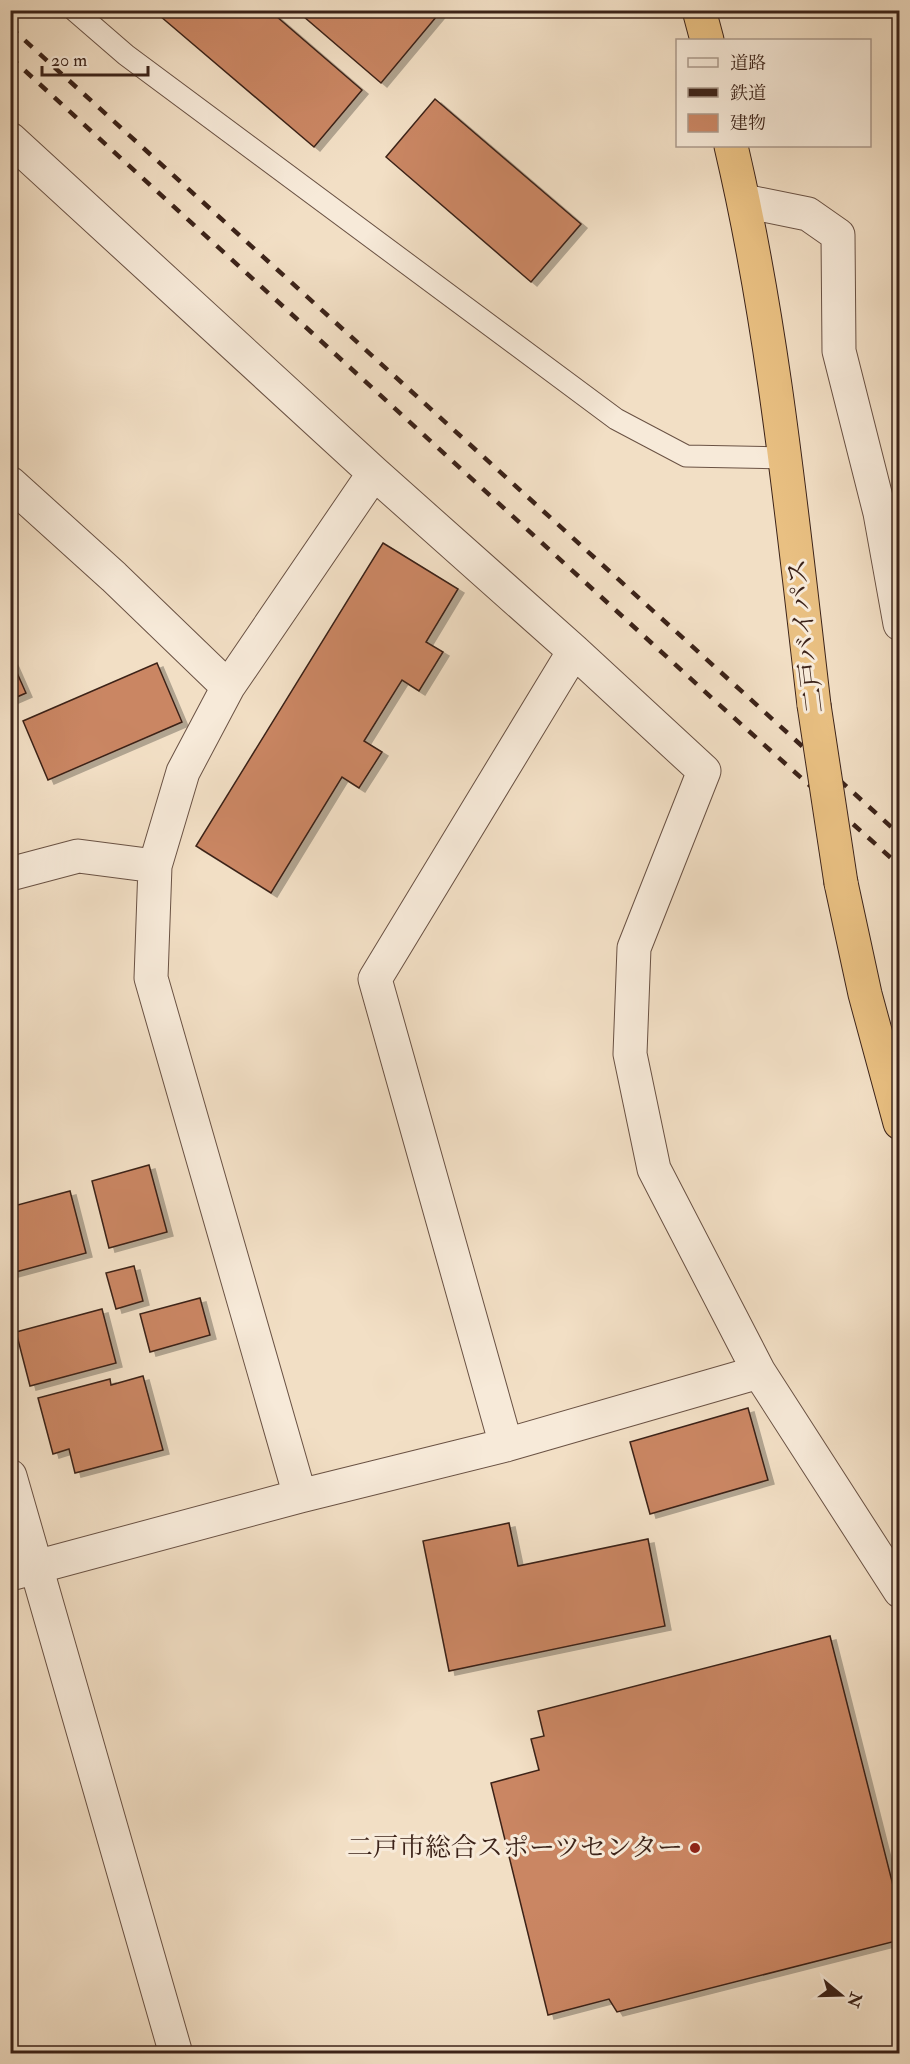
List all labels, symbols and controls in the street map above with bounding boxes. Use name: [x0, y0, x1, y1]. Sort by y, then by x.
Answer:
scale bar: [42, 39, 148, 77]
legend: [676, 39, 871, 147]
text: 20 m: [51, 49, 87, 72]
text: 道路: [730, 52, 766, 75]
text: 鉄道: [730, 82, 766, 105]
text: 建物: [730, 112, 766, 135]
street label: 二戸バイパス: [781, 557, 831, 715]
place label: 二戸市総合スポーツセンター: [347, 1832, 683, 1864]
marker: 二戸市総合スポーツセンター: [688, 1841, 702, 1855]
north arrow: [811, 1965, 871, 2025]
text: N: [842, 1989, 866, 2010]

